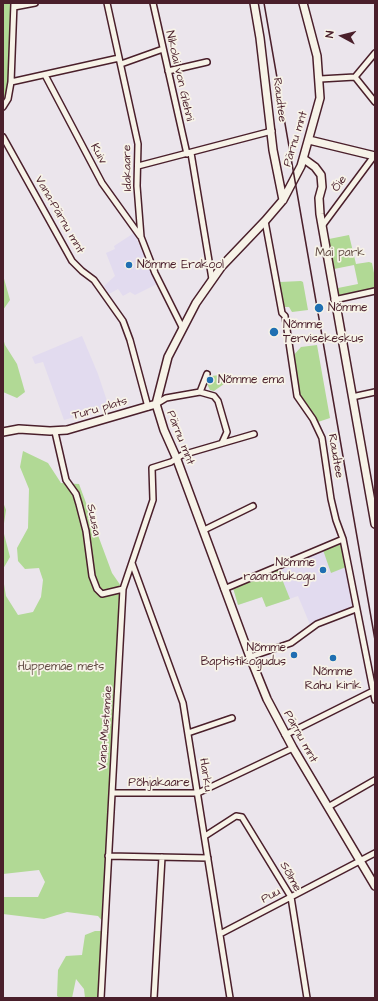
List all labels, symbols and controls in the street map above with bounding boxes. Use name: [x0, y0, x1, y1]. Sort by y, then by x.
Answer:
north arrow: [322, 16, 362, 56]
street label: Nikolai von Glehni: [162, 29, 196, 123]
text: N: [322, 30, 337, 39]
street label: Raudtee: [269, 77, 289, 123]
street label: Pärnu mnt: [281, 109, 311, 169]
street label: Kuiv: [87, 141, 109, 167]
street label: Idakaare: [120, 144, 136, 192]
street label: Õie: [329, 173, 351, 195]
street label: Vana-Pärnu mnt: [31, 174, 87, 256]
park label: Mai park: [315, 246, 365, 260]
place label: Nõmme Erakool: [137, 258, 224, 272]
marker: Nõmme Erakool: [124, 260, 134, 270]
place label: Nõmme: [328, 301, 367, 315]
marker: Nõmme: [313, 302, 325, 314]
place label: Nõmme Tervisekeskus: [283, 318, 364, 346]
marker: Nõmme Tervisekeskus: [268, 326, 280, 338]
place label: Nõmme ema: [218, 373, 284, 387]
marker: Nõmme ema: [205, 375, 215, 385]
street label: Turu plats: [71, 394, 129, 424]
street label: Pärnu mnt: [163, 409, 197, 467]
street label: Raudtee: [324, 433, 346, 479]
street label: Suusa: [83, 503, 103, 537]
place label: Nõmme raamatukogu: [243, 556, 315, 584]
marker: Nõmme raamatukogu: [318, 565, 328, 575]
place label: Nõmme Baptistikogudus: [201, 641, 286, 669]
marker: Nõmme Baptistikogudus: [289, 650, 299, 660]
marker: Nõmme Rahu kirik: [328, 653, 338, 663]
park label: Hüppemäe mets: [18, 660, 104, 674]
place label: Nõmme Rahu kirik: [305, 665, 361, 693]
street label: Vana-Mustamäe: [96, 685, 116, 771]
street label: Pärnu mnt: [280, 708, 320, 766]
street label: Harku: [195, 757, 215, 793]
street label: Põhjakaare: [128, 776, 190, 790]
street label: Sõlme: [276, 859, 304, 895]
street label: Puu: [259, 885, 283, 907]

